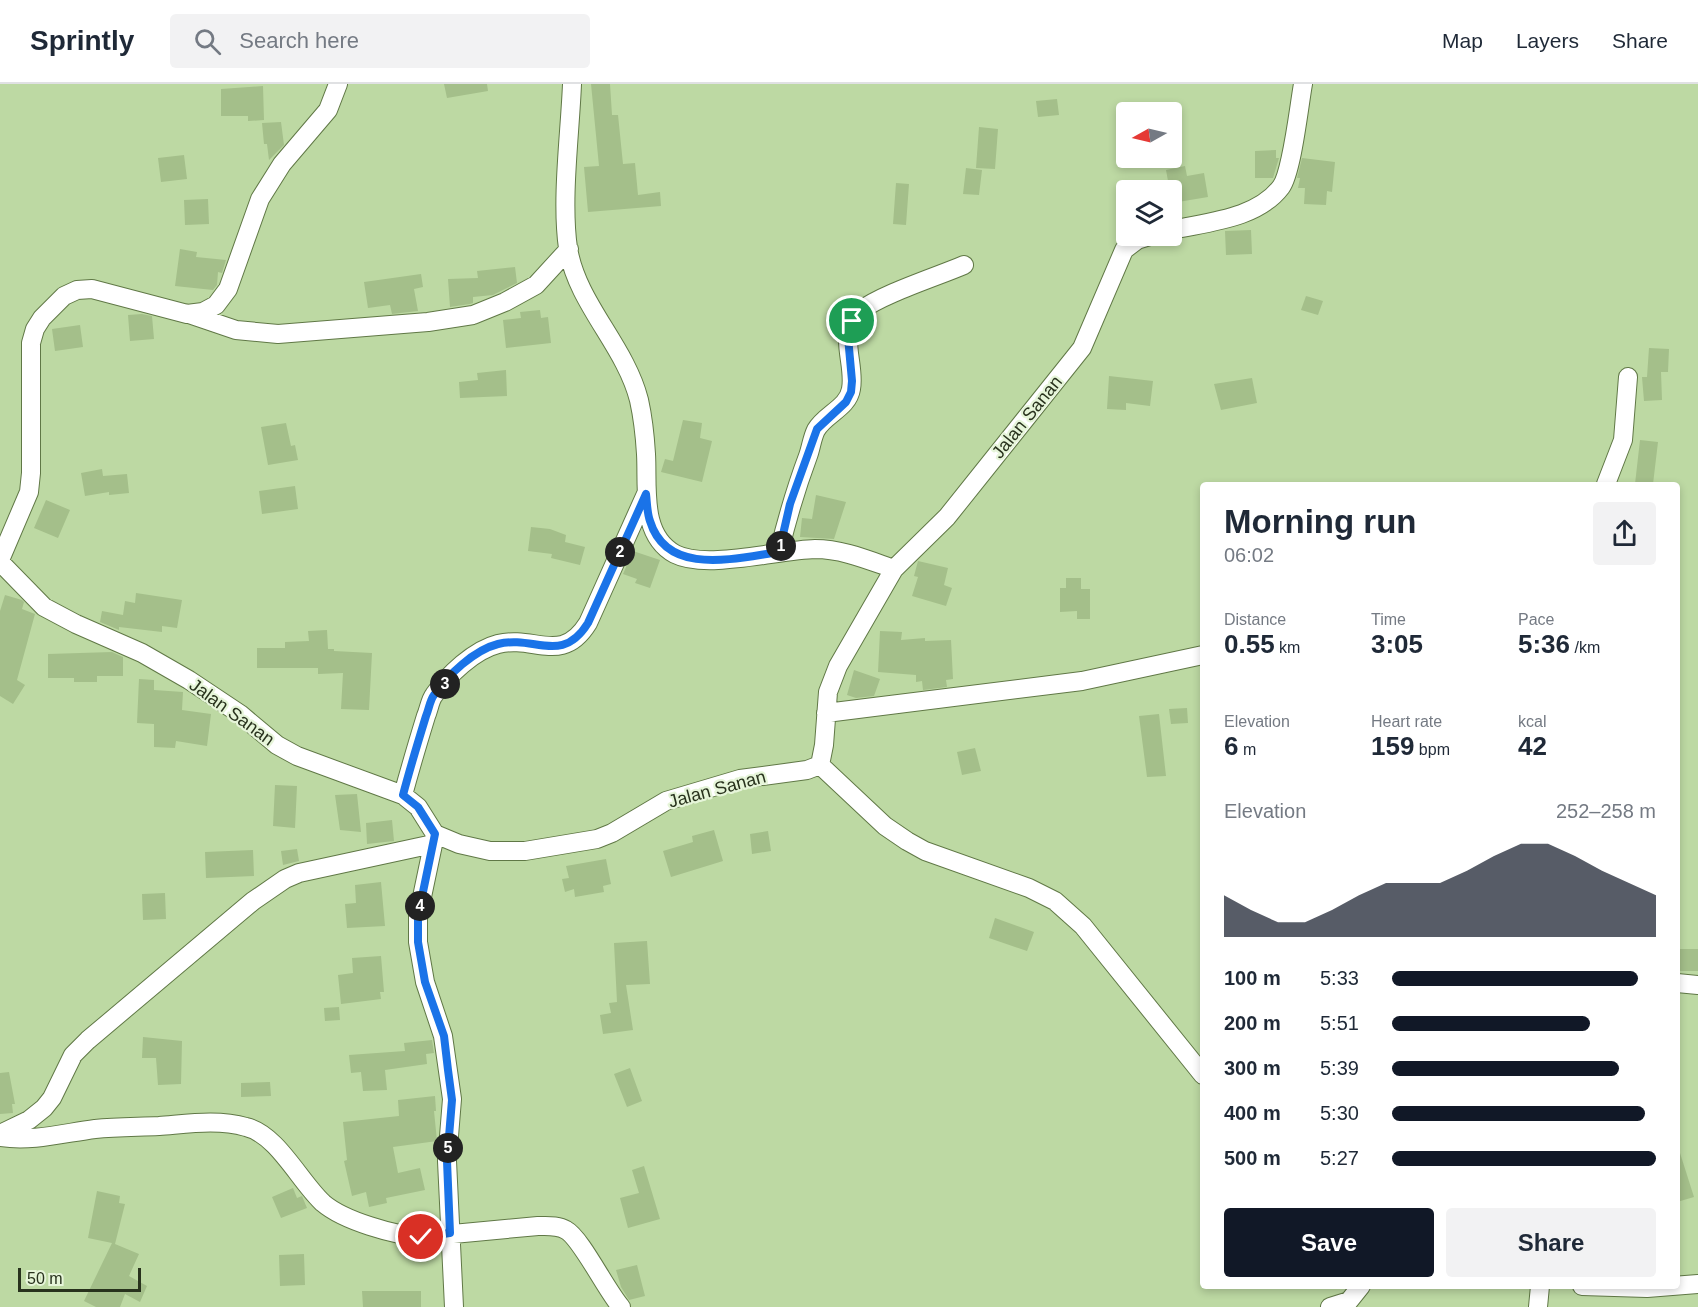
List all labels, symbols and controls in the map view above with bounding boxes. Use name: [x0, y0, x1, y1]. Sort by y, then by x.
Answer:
search box: [170, 14, 590, 68]
text: Sprintly: [30, 25, 134, 56]
icon: search: [191, 25, 224, 58]
text: Search here: [239, 28, 359, 53]
text: Map: [1442, 29, 1483, 52]
text: Layers: [1516, 29, 1579, 52]
text: Share: [1612, 29, 1668, 52]
north arrow: [1116, 102, 1182, 168]
map controls: [1116, 102, 1182, 246]
button: layers: [1116, 180, 1182, 246]
pin: [826, 295, 877, 346]
icon: arrive: [835, 304, 868, 337]
street label: Jalan Sanan: [988, 372, 1066, 462]
button: share: [1593, 502, 1656, 565]
text: Morning run: [1224, 503, 1416, 540]
pin: 1: [766, 531, 796, 561]
pin: 2: [605, 537, 635, 567]
text: 1: [777, 537, 785, 554]
text: 2: [616, 543, 624, 560]
text: 06:02: [1224, 544, 1274, 566]
text: Distance: [1224, 611, 1286, 628]
text: Time: [1371, 611, 1406, 628]
text: Pace: [1518, 611, 1554, 628]
text: 0.55: [1224, 629, 1275, 659]
text: 3:05: [1371, 629, 1423, 659]
text: 5:36: [1518, 629, 1570, 659]
text: km: [1275, 639, 1300, 656]
text: /km: [1570, 639, 1600, 656]
pin: 3: [430, 669, 460, 699]
street label: Jalan Sanan: [186, 674, 278, 750]
text: 3: [441, 675, 449, 692]
text: Elevation: [1224, 713, 1290, 730]
text: Heart rate: [1371, 713, 1442, 730]
text: kcal: [1518, 713, 1546, 730]
text: 6: [1224, 731, 1238, 761]
text: 159: [1371, 731, 1414, 761]
text: 42: [1518, 731, 1547, 761]
text: m: [1238, 741, 1256, 758]
text: bpm: [1414, 741, 1450, 758]
street label: Jalan Sanan: [666, 766, 768, 812]
text: Elevation: [1224, 800, 1306, 822]
text: 252–258 m: [1556, 800, 1656, 822]
pin: 4: [405, 891, 435, 921]
text: 4: [416, 897, 424, 914]
text: 100 m: [1224, 967, 1281, 989]
text: 5:33: [1320, 967, 1359, 989]
text: 200 m: [1224, 1012, 1281, 1034]
text: 5:51: [1320, 1012, 1359, 1034]
text: 300 m: [1224, 1057, 1281, 1079]
text: 5:39: [1320, 1057, 1359, 1079]
text: 400 m: [1224, 1102, 1281, 1124]
text: 5:30: [1320, 1102, 1359, 1124]
pin: 5: [433, 1133, 463, 1163]
text: 5: [444, 1139, 452, 1156]
text: 500 m: [1224, 1147, 1281, 1169]
text: 5:27: [1320, 1147, 1359, 1169]
button: Save: [1224, 1208, 1434, 1277]
button: Share: [1446, 1208, 1656, 1277]
pin: [395, 1211, 446, 1262]
icon: check: [404, 1220, 437, 1253]
scale bar: [18, 1265, 141, 1292]
text: 50 m: [27, 1270, 63, 1287]

